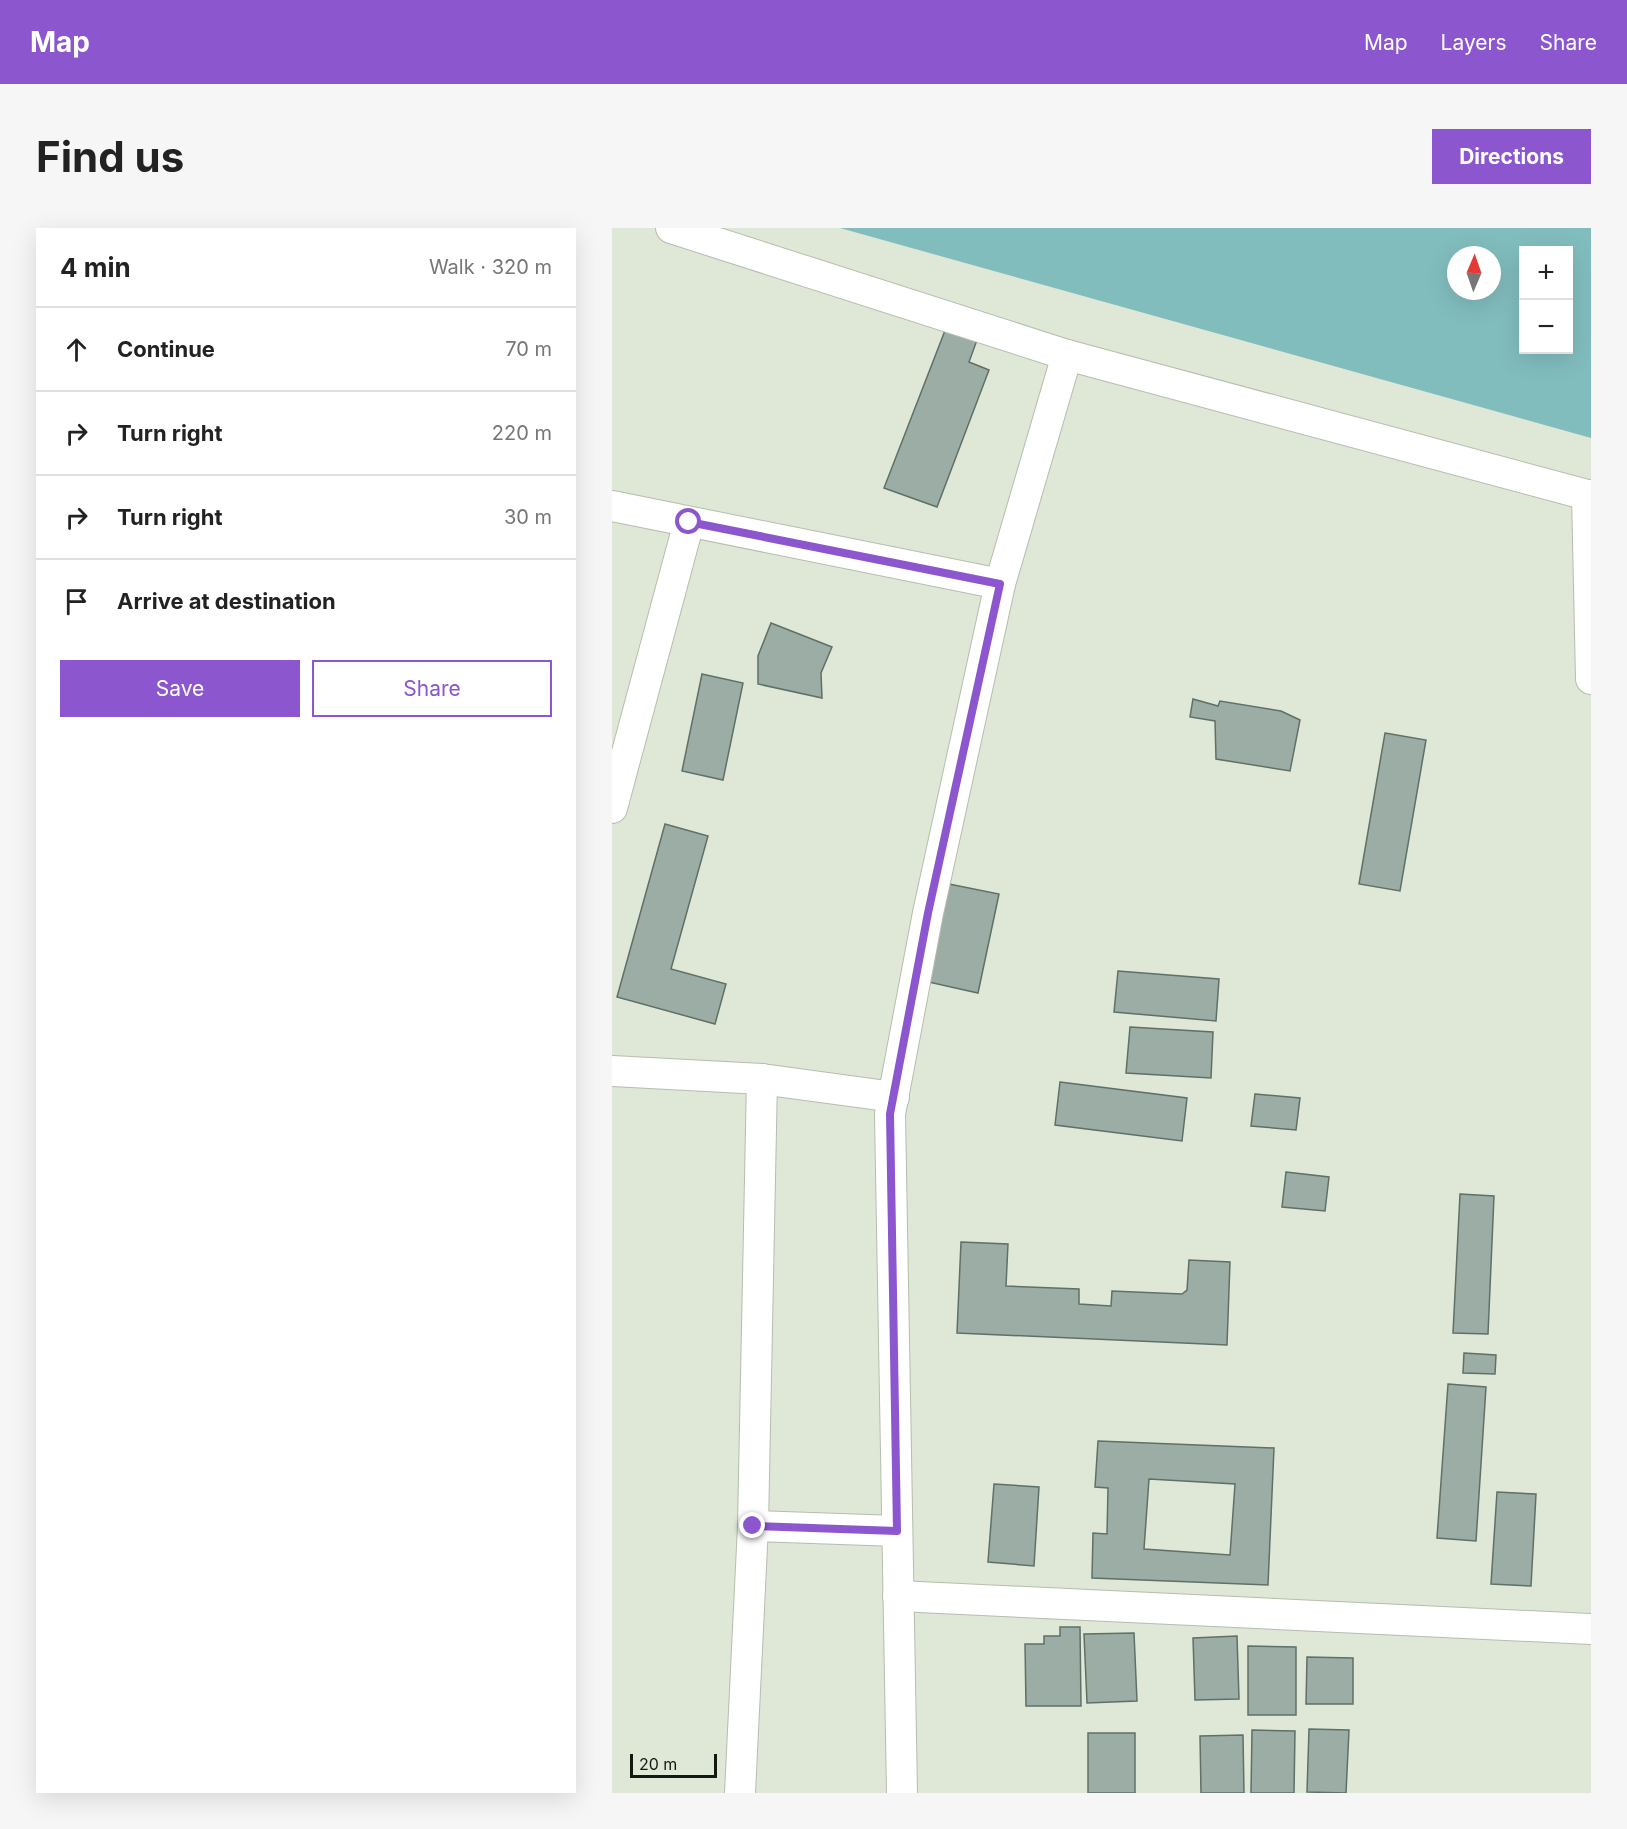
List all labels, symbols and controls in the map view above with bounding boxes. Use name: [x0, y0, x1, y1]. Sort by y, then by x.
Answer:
text: Map: [30, 25, 90, 59]
text: Map: [1364, 30, 1408, 55]
text: Layers: [1441, 30, 1507, 55]
text: Share: [1540, 30, 1597, 55]
button: Directions: [1432, 129, 1591, 184]
text: Find us: [36, 131, 184, 182]
north arrow: [1447, 246, 1501, 300]
map controls: [1519, 246, 1573, 354]
button: +: [1519, 246, 1573, 300]
text: 4 min: [60, 252, 131, 283]
text: Walk · 320 m: [429, 255, 552, 279]
button: −: [1519, 300, 1573, 354]
icon: ahead: [60, 333, 93, 366]
text: Continue: [117, 336, 215, 362]
text: 70 m: [505, 337, 552, 361]
icon: right: [60, 417, 93, 450]
text: Turn right: [117, 420, 223, 446]
text: 220 m: [492, 421, 552, 445]
icon: right: [60, 501, 93, 534]
text: Turn right: [117, 504, 223, 530]
text: 30 m: [504, 505, 552, 529]
route start: [675, 508, 701, 534]
icon: arrive: [60, 585, 93, 618]
text: Arrive at destination: [117, 588, 336, 614]
button: Save: [60, 660, 300, 717]
button: Share: [312, 660, 552, 717]
route end: [739, 1512, 765, 1538]
scale bar: [630, 1751, 717, 1778]
text: 20 m: [639, 1754, 677, 1774]

